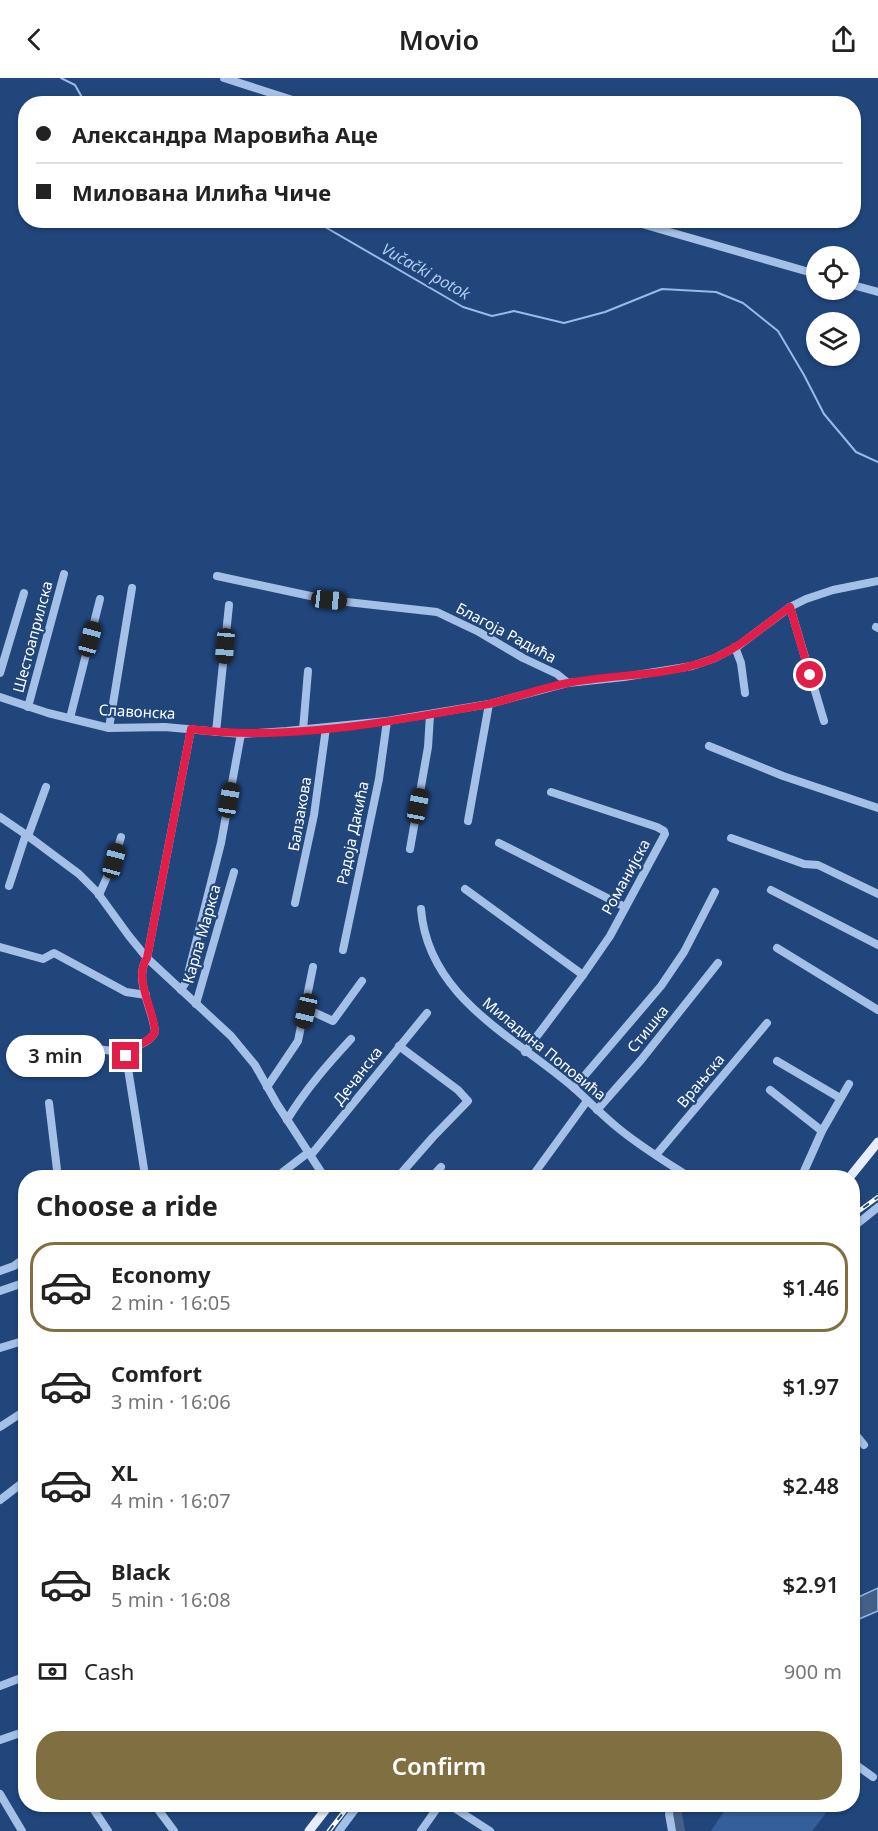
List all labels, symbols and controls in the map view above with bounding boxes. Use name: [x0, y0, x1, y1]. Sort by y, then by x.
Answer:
text: Movio: [399, 21, 479, 58]
icon: back: [18, 23, 51, 56]
icon: share: [827, 23, 860, 56]
text: Александра Маровића Аце: [72, 119, 378, 149]
text: Милована Илића Чиче: [72, 177, 331, 207]
water label: Vučački potok: [378, 238, 475, 305]
map controls: [806, 246, 860, 366]
button: locate: [806, 246, 860, 300]
button: layers: [806, 312, 860, 366]
street label: Шестоаприлска: [7, 579, 57, 695]
car: [310, 589, 348, 611]
street label: Благоја Радића: [453, 597, 560, 667]
car: [77, 619, 103, 659]
car: [214, 627, 236, 665]
route start: [796, 661, 823, 688]
street label: Славонска: [98, 699, 176, 723]
street label: Балзакова: [283, 775, 315, 853]
street label: Радоја Дакића: [331, 779, 373, 886]
car: [217, 781, 241, 819]
car: [406, 787, 430, 825]
street label: Романијска: [596, 835, 654, 918]
car: [101, 841, 127, 881]
street label: Карла Маркса: [177, 882, 225, 986]
car: [293, 991, 319, 1031]
street label: Миладина Поповића: [479, 992, 610, 1104]
street label: Стишка: [622, 1001, 672, 1056]
callout: 3 min: [6, 1035, 105, 1077]
text: 3 min: [28, 1042, 83, 1069]
route end: [112, 1042, 139, 1069]
street label: Дечанска: [328, 1042, 386, 1109]
street label: Врањска: [672, 1049, 728, 1111]
text: Choose a ride: [36, 1187, 218, 1224]
text: Economy: [111, 1259, 210, 1289]
icon: car: [39, 1260, 93, 1314]
text: $1.46: [783, 1272, 839, 1302]
text: 2 min · 16:05: [111, 1289, 231, 1316]
text: Comfort: [111, 1358, 202, 1388]
icon: car: [39, 1359, 93, 1413]
text: $1.97: [783, 1371, 839, 1401]
text: 3 min · 16:06: [111, 1388, 231, 1415]
text: XL: [111, 1457, 138, 1487]
icon: car: [39, 1458, 93, 1512]
text: $2.48: [783, 1470, 839, 1500]
text: 4 min · 16:07: [111, 1487, 231, 1514]
text: Black: [111, 1556, 170, 1586]
icon: car: [39, 1557, 93, 1611]
text: $2.91: [783, 1569, 839, 1599]
text: 5 min · 16:08: [111, 1586, 231, 1613]
icon: cash: [36, 1655, 69, 1688]
text: Cash: [84, 1656, 134, 1686]
text: 900 m: [784, 1658, 842, 1685]
button: Confirm: [36, 1731, 842, 1800]

